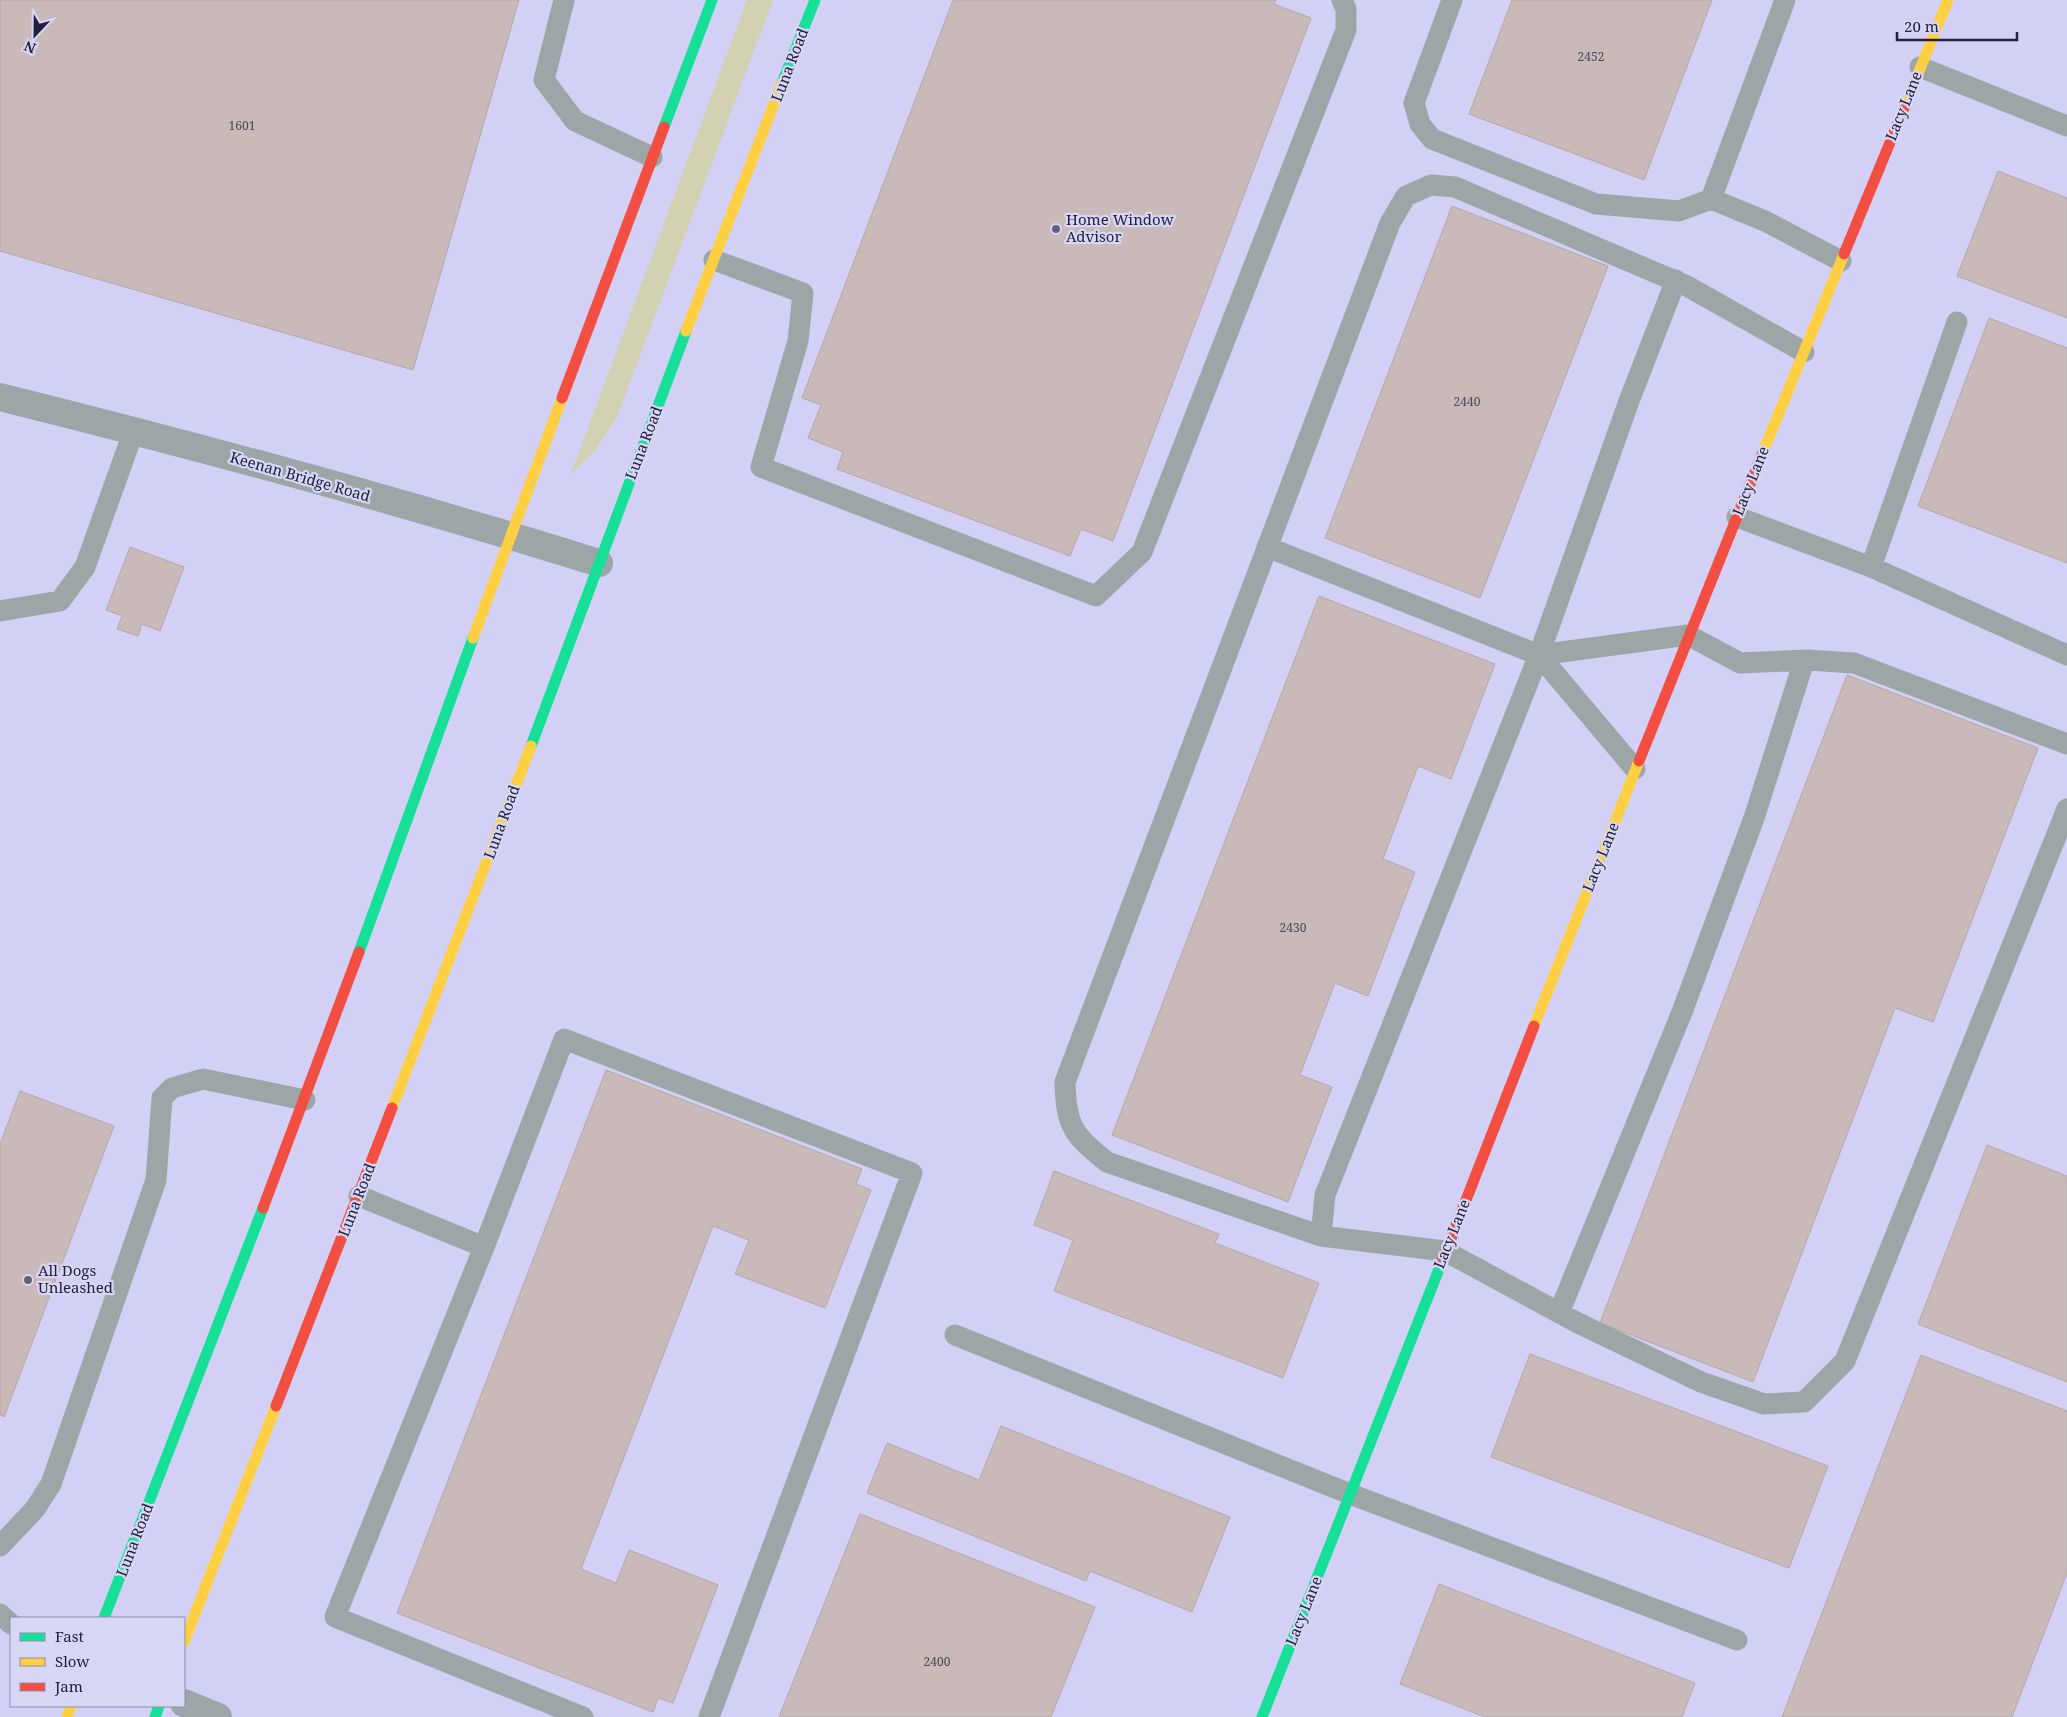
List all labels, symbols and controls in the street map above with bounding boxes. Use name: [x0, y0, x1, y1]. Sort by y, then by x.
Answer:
north arrow: [10, 10, 60, 60]
scale bar: [1897, 10, 2017, 42]
text: 20 m: [1904, 16, 1939, 36]
street label: Luna Road: [766, 25, 812, 104]
text: N: [21, 37, 39, 58]
house number: 2452: [1578, 48, 1604, 65]
street label: Lacy Lane: [1880, 68, 1926, 143]
house number: 1601: [229, 117, 255, 134]
place label: Home Window Advisor: [1066, 209, 1174, 246]
marker: Home Window Advisor: [1050, 223, 1062, 235]
house number: 2440: [1454, 393, 1481, 410]
street label: Luna Road: [620, 403, 666, 482]
street label: Lacy Lane: [1727, 443, 1773, 518]
street label: Keenan Bridge Road: [228, 446, 373, 506]
street label: Luna Road: [478, 782, 524, 861]
street label: Lacy Lane: [1577, 819, 1623, 894]
house number: 2430: [1280, 919, 1307, 936]
street label: Luna Road: [333, 1160, 379, 1239]
street label: Lacy Lane: [1428, 1196, 1474, 1271]
place label: All Dogs Unleashed: [38, 1260, 113, 1297]
marker: All Dogs Unleashed: [22, 1274, 34, 1286]
street label: Luna Road: [111, 1500, 157, 1579]
street label: Lacy Lane: [1280, 1573, 1326, 1648]
legend: [10, 1617, 185, 1707]
text: Fast: [55, 1626, 84, 1646]
text: Slow: [55, 1651, 89, 1671]
house number: 2400: [924, 1653, 951, 1670]
text: Jam: [54, 1676, 83, 1696]

